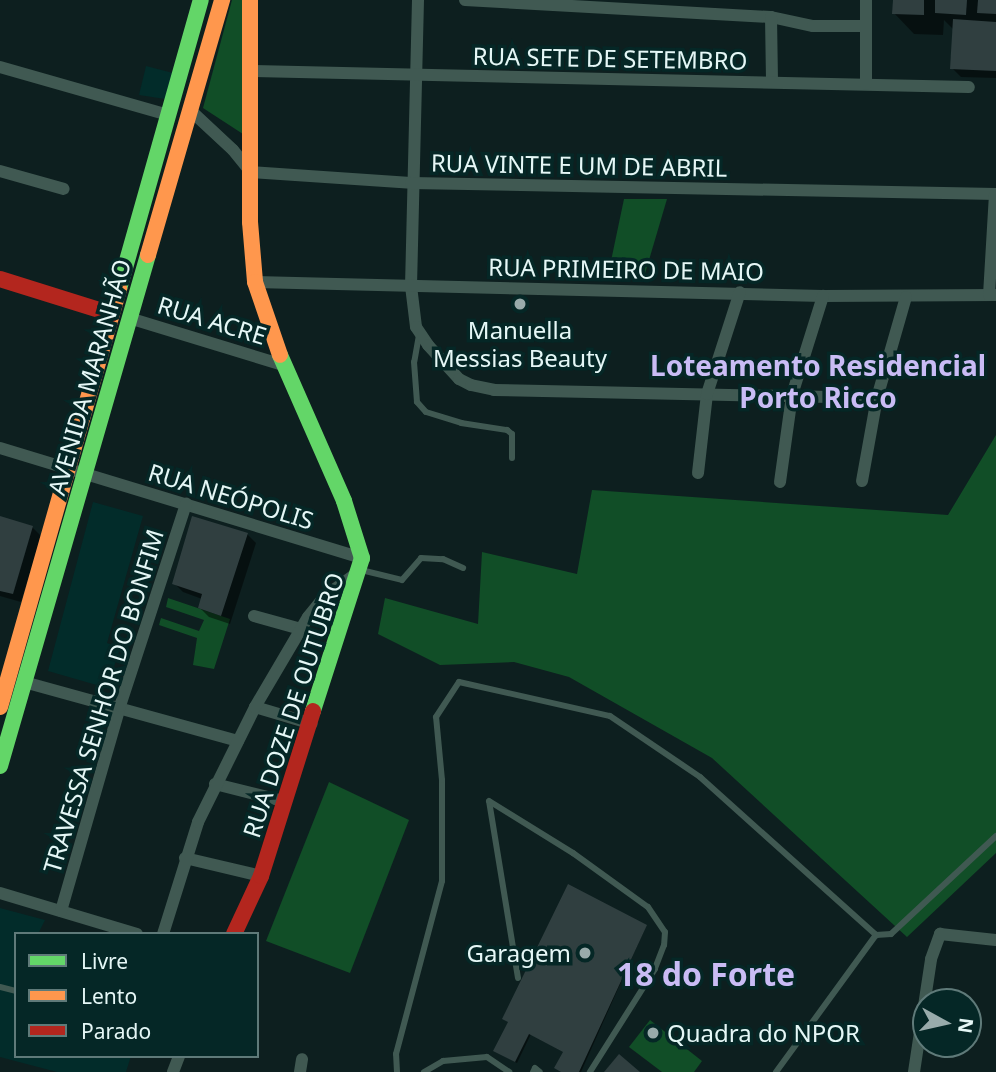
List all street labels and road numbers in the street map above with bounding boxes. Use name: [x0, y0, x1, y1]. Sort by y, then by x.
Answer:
street label: RUA SETE DE SETEMBRO: [472, 41, 748, 75]
street label: RUA VINTE E UM DE ABRIL: [431, 148, 727, 182]
street label: RUA PRIMEIRO DE MAIO: [488, 252, 764, 286]
street label: AVENIDA MARANHÃO: [42, 256, 136, 498]
street label: RUA ACRE: [154, 290, 270, 350]
street label: RUA NEÓPOLIS: [145, 457, 317, 535]
street label: TRAVESSA SENHOR DO BONFIM: [37, 526, 169, 876]
street label: RUA DOZE DE OUTUBRO: [237, 569, 349, 841]

